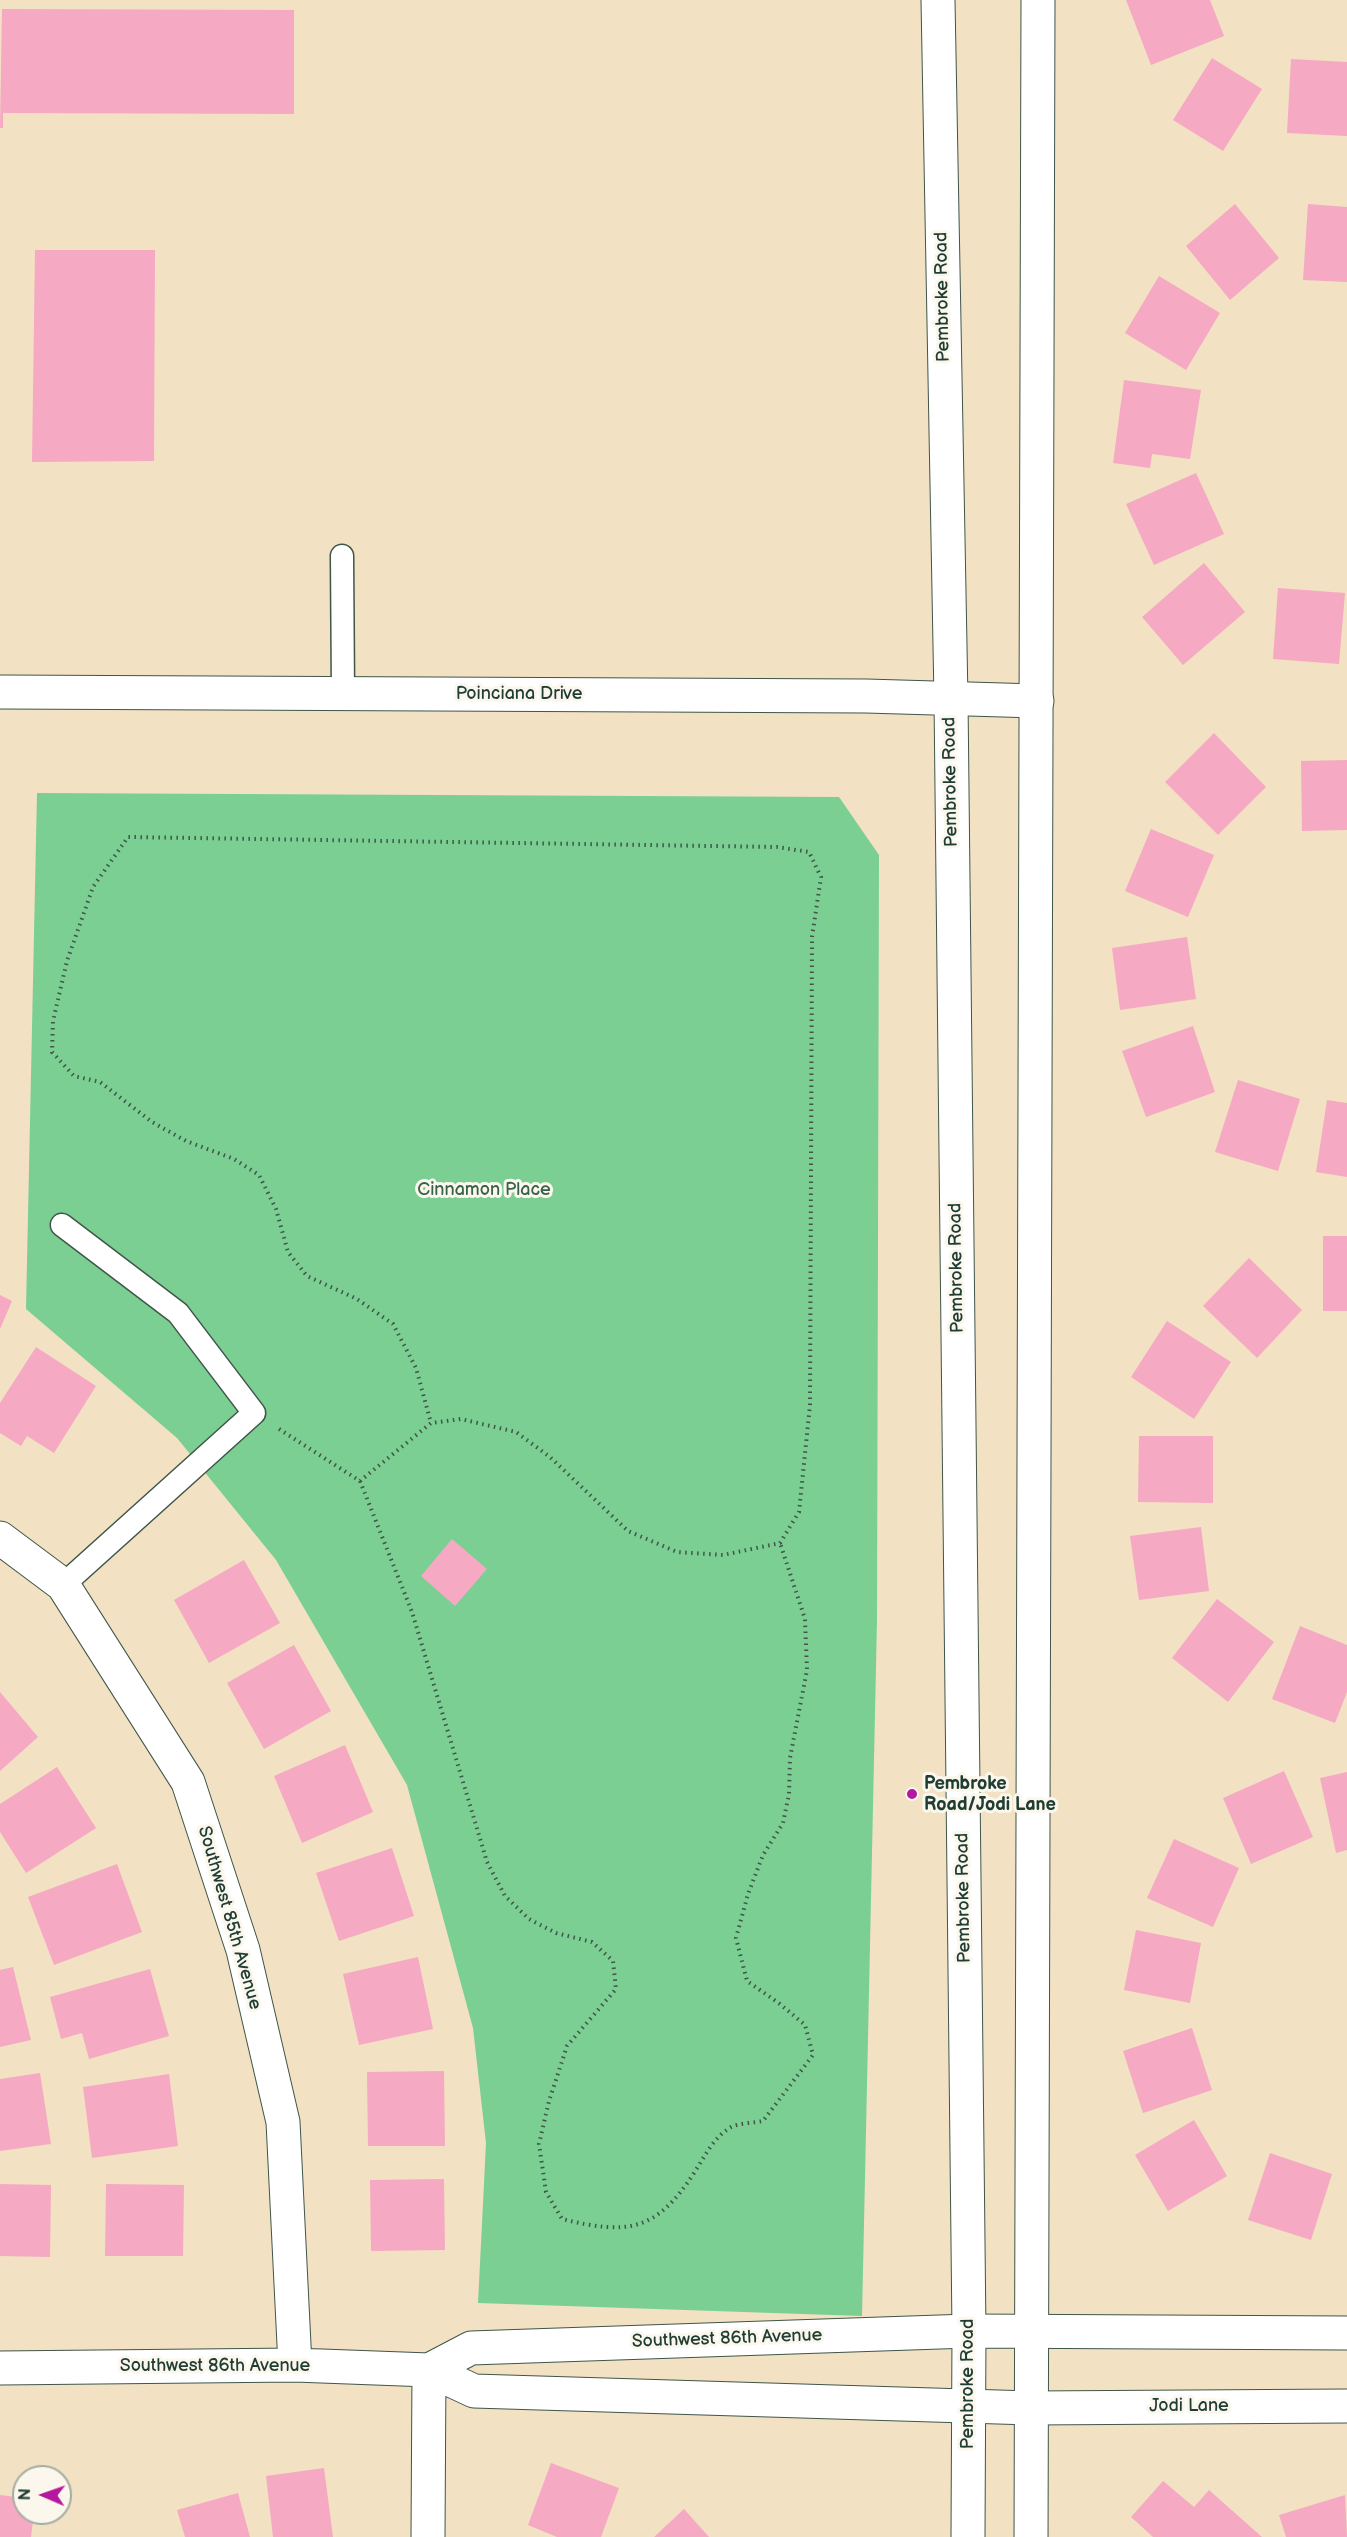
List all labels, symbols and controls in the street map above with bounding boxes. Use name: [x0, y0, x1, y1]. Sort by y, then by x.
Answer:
street label: Pembroke Road: [931, 232, 955, 362]
street label: Poinciana Drive: [456, 683, 582, 705]
street label: Pembroke Road: [939, 717, 963, 847]
park label: Cinnamon Place: [417, 1179, 551, 1201]
street label: Pembroke Road: [945, 1203, 969, 1333]
place label: Pembroke Road/Jodi Lane: [924, 1773, 1056, 1816]
marker: Pembroke Road/Jodi Lane: [905, 1787, 919, 1801]
street label: Southwest 85th Avenue: [192, 1824, 266, 2012]
street label: Pembroke Road: [952, 1833, 976, 1963]
street label: Pembroke Road: [957, 2319, 979, 2449]
street label: Southwest 86th Avenue: [631, 2325, 823, 2353]
street label: Southwest 86th Avenue: [120, 2355, 310, 2377]
street label: Jodi Lane: [1149, 2395, 1229, 2417]
north arrow: [12, 2465, 72, 2525]
text: N: [16, 2488, 35, 2501]

